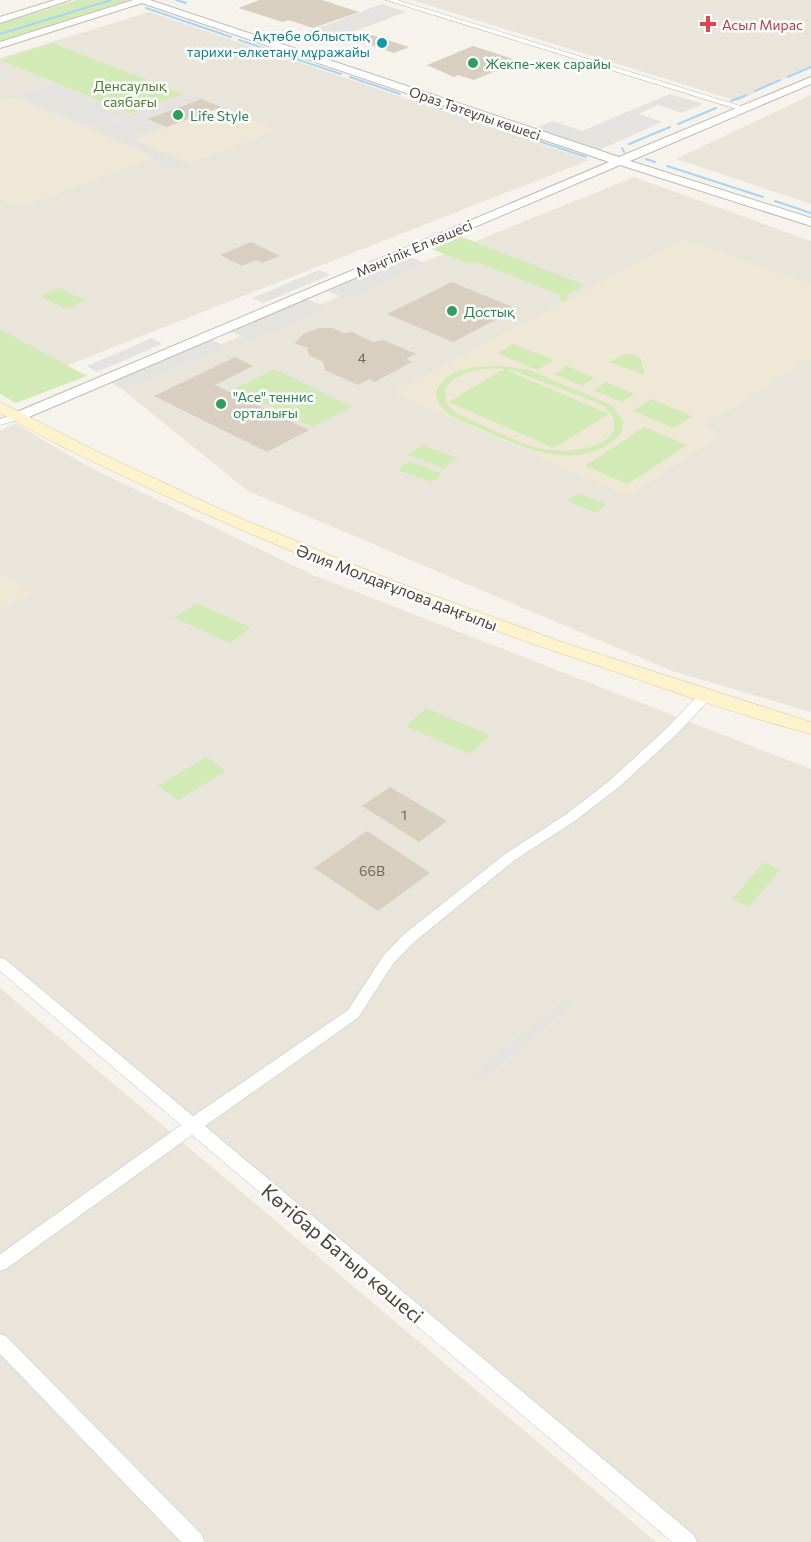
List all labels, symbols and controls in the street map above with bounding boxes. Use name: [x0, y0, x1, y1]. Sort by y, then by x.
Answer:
marker: Асыл Мирас: [699, 15, 717, 33]
place label: Асыл Мирас: [722, 16, 803, 33]
place label: Ақтөбе облыстық тарихи-өлкетану мұражайы: [187, 27, 370, 60]
marker: Ақтөбе облыстық тарихи-өлкетану мұражайы: [375, 36, 389, 50]
place label: Жекпе-жек сарайы: [485, 55, 611, 72]
marker: Жекпе-жек сарайы: [466, 56, 480, 70]
park label: Денсаулық саябағы: [93, 77, 167, 110]
street label: Ораз Тәтеұлы көшесі: [407, 83, 543, 143]
place label: Life Style: [190, 107, 249, 124]
marker: Life Style: [171, 108, 185, 122]
street label: Мәңгілік Ел көшесі: [353, 216, 475, 280]
place label: Достық: [464, 303, 515, 320]
marker: Достық: [445, 304, 459, 318]
house number: 4: [358, 349, 367, 366]
place label: "Ace" теннис орталығы: [233, 388, 314, 421]
marker: "Ace" теннис орталығы: [214, 397, 228, 411]
street label: Әлия Молдағұлова даңғылы: [294, 540, 500, 634]
house number: 1: [401, 806, 407, 823]
house number: 66В: [359, 862, 385, 879]
street label: Көтібар Батыр көшесі: [257, 1178, 429, 1328]

